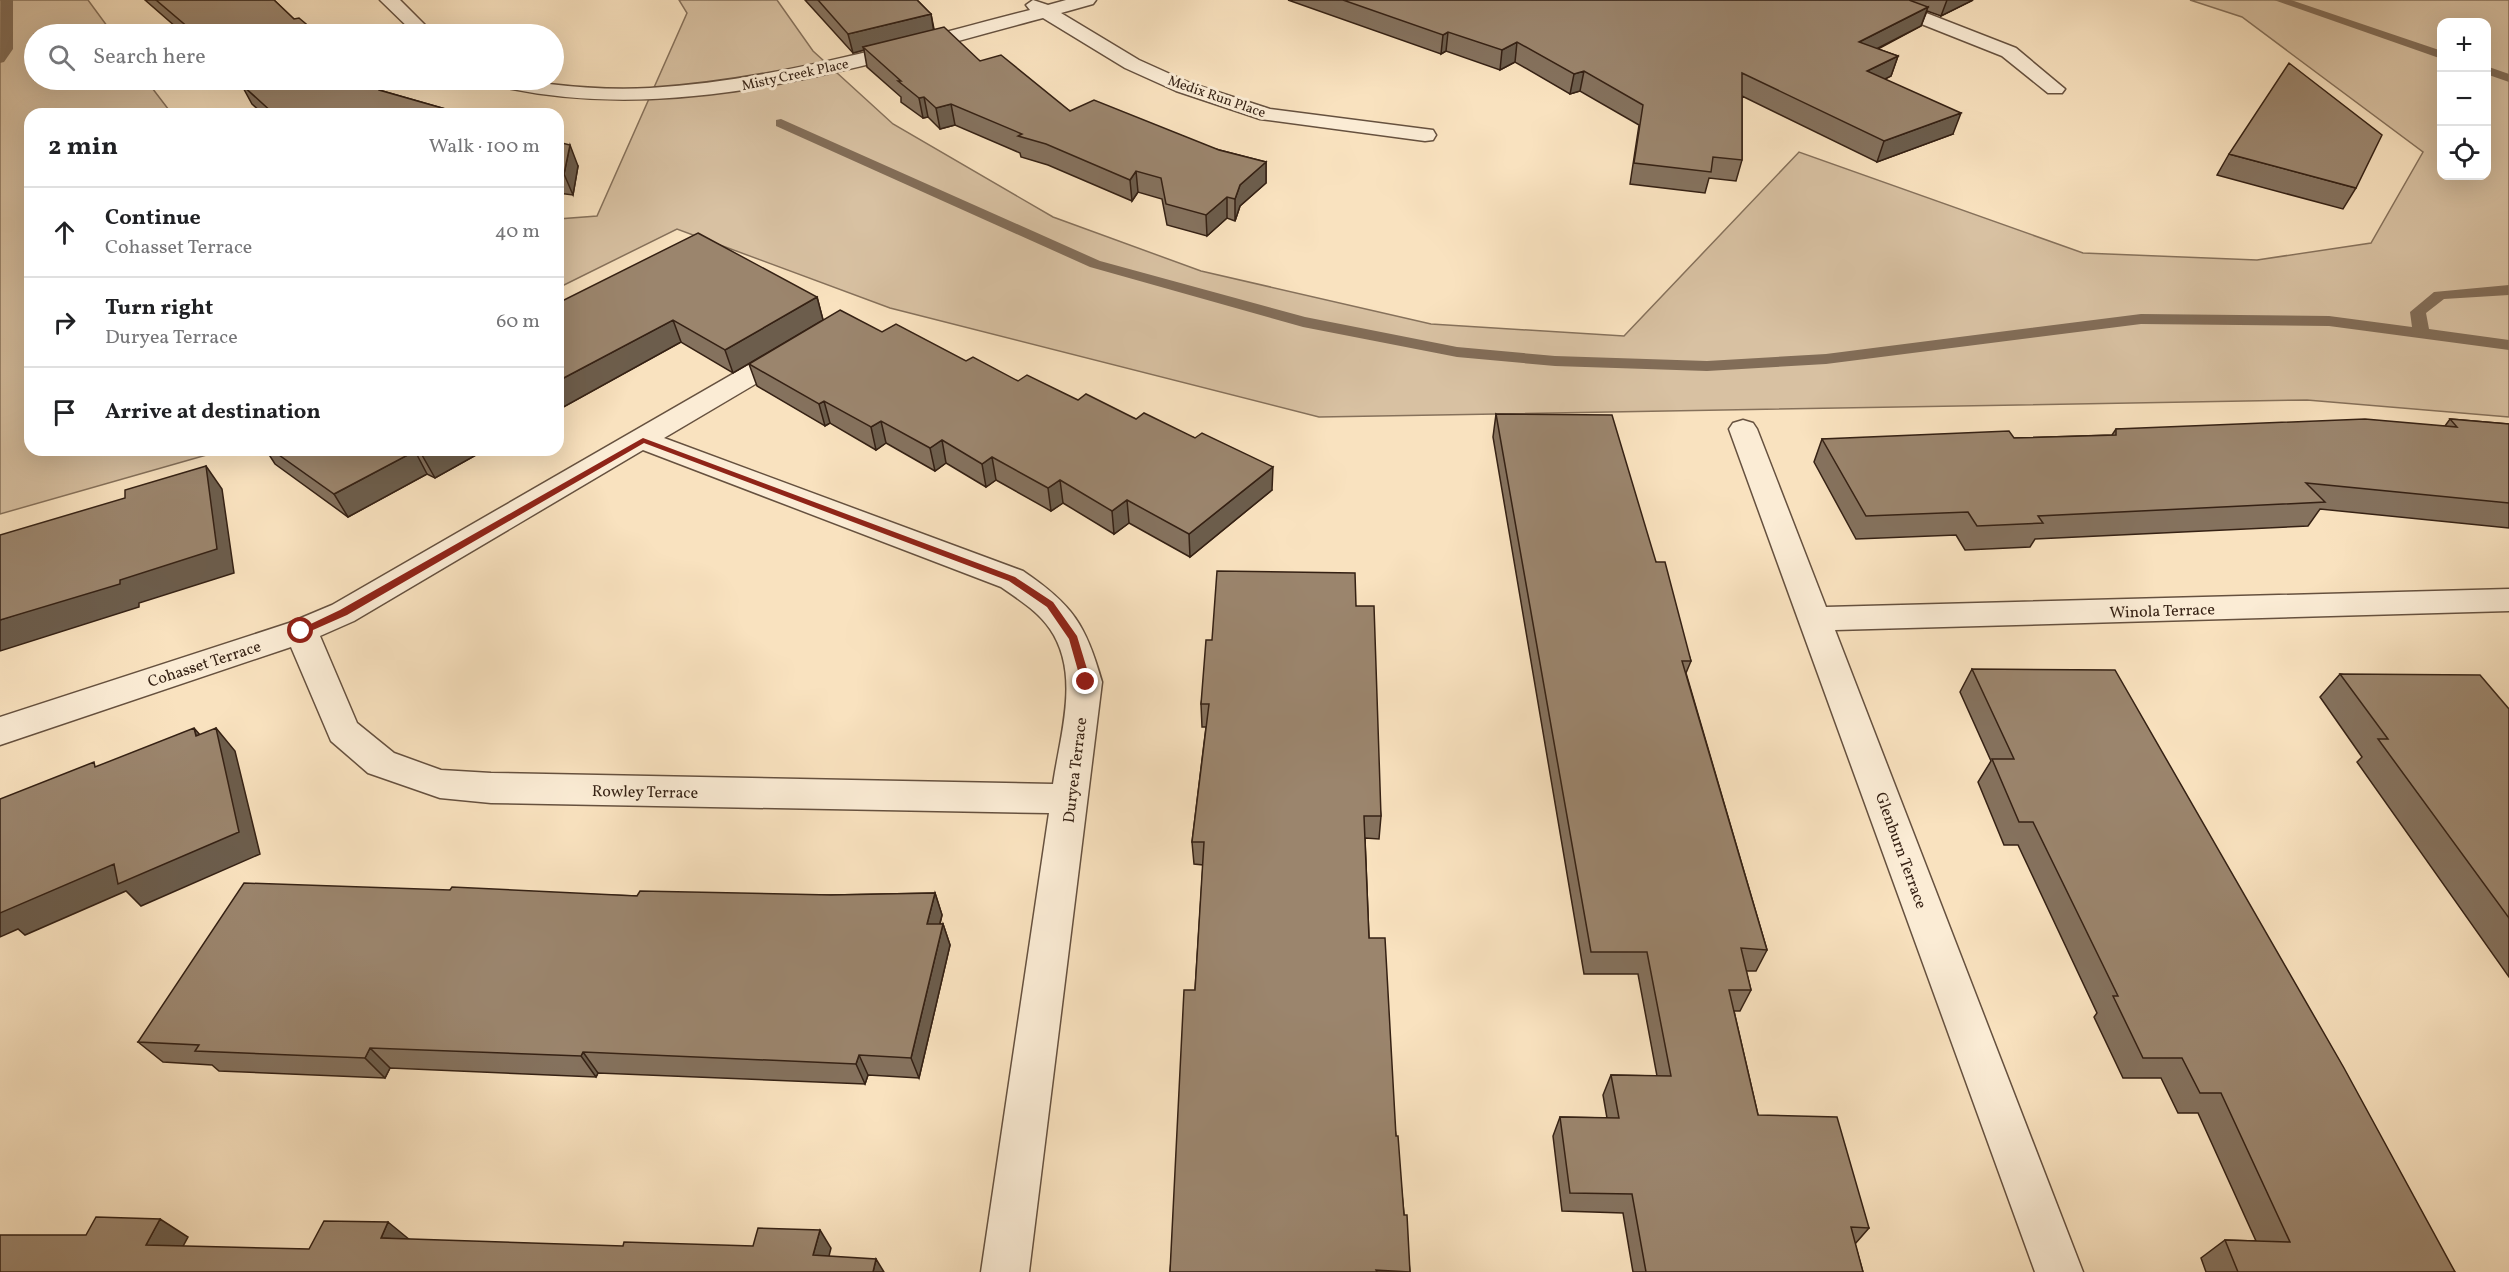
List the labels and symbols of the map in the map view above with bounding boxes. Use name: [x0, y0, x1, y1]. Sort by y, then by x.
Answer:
street label: Misty Creek Place: [740, 55, 851, 96]
street label: Medix Run Place: [1165, 72, 1268, 123]
street label: Winola Terrace: [2109, 599, 2215, 625]
route start: [287, 617, 313, 643]
street label: Cohasset Terrace: [145, 636, 264, 694]
route end: [1072, 668, 1098, 694]
street label: Duryea Terrace: [1059, 716, 1093, 824]
street label: Rowley Terrace: [592, 781, 698, 805]
street label: Glenburn Terrace: [1869, 789, 1931, 912]

